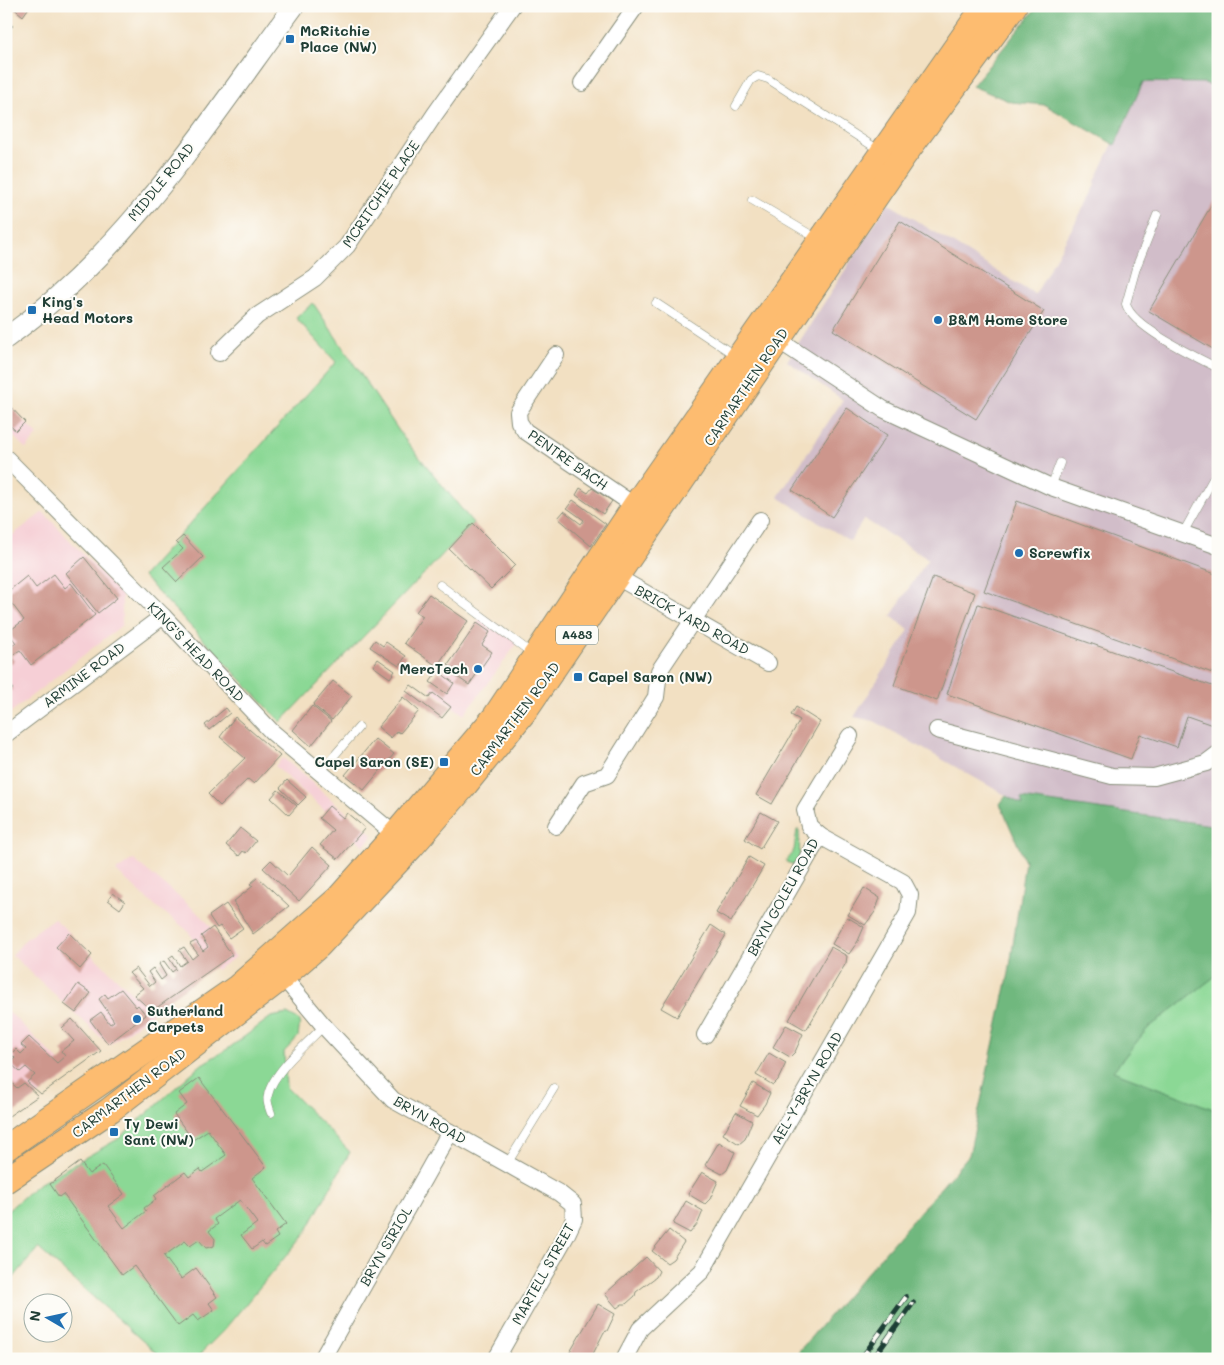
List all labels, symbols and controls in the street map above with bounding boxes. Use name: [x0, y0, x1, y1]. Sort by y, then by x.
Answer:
place label: McRitchie Place (NW): [300, 21, 377, 56]
marker: McRitchie Place (NW): [284, 33, 296, 45]
street label: MCRITCHIE PLACE: [338, 136, 424, 251]
street label: MIDDLE ROAD: [123, 138, 198, 225]
place label: King's Head Motors: [42, 292, 133, 327]
marker: King's Head Motors: [26, 304, 38, 316]
place label: B&M Home Store: [948, 310, 1068, 329]
marker: B&M Home Store: [932, 314, 944, 326]
street label: CARMARTHEN ROAD: [699, 324, 792, 449]
street label: PENTRE BACH: [524, 425, 612, 494]
place label: Screwfix: [1029, 543, 1091, 562]
marker: Screwfix: [1013, 547, 1025, 559]
street label: BRICK YARD ROAD: [632, 580, 753, 659]
street label: KING'S HEAD ROAD: [144, 598, 249, 706]
road number: A483: [556, 626, 598, 644]
street label: ARMINE ROAD: [39, 637, 129, 712]
street label: CARMARTHEN ROAD: [465, 658, 564, 780]
place label: MercTech: [400, 659, 468, 678]
marker: MercTech: [472, 663, 484, 675]
place label: Capel Saron (NW): [588, 667, 712, 686]
marker: Capel Saron (NW): [572, 671, 584, 683]
place label: Capel Saron (SE): [315, 752, 434, 771]
marker: Capel Saron (SE): [438, 756, 450, 768]
street label: BRYN GOLEU ROAD: [742, 835, 823, 959]
place label: Sutherland Carpets: [147, 1001, 223, 1036]
marker: Sutherland Carpets: [131, 1013, 143, 1025]
street label: AEL-Y-BRYN ROAD: [767, 1028, 847, 1148]
street label: CARMARTHEN ROAD: [68, 1043, 190, 1142]
street label: BRYN ROAD: [390, 1091, 470, 1148]
place label: Ty Dewi Sant (NW): [124, 1114, 194, 1149]
marker: Ty Dewi Sant (NW): [108, 1126, 120, 1138]
street label: BRYN SIRIOL: [355, 1202, 416, 1289]
street label: MARTELL STREET: [507, 1219, 578, 1328]
north arrow: [22, 1292, 72, 1342]
text: N: [24, 1309, 45, 1323]

